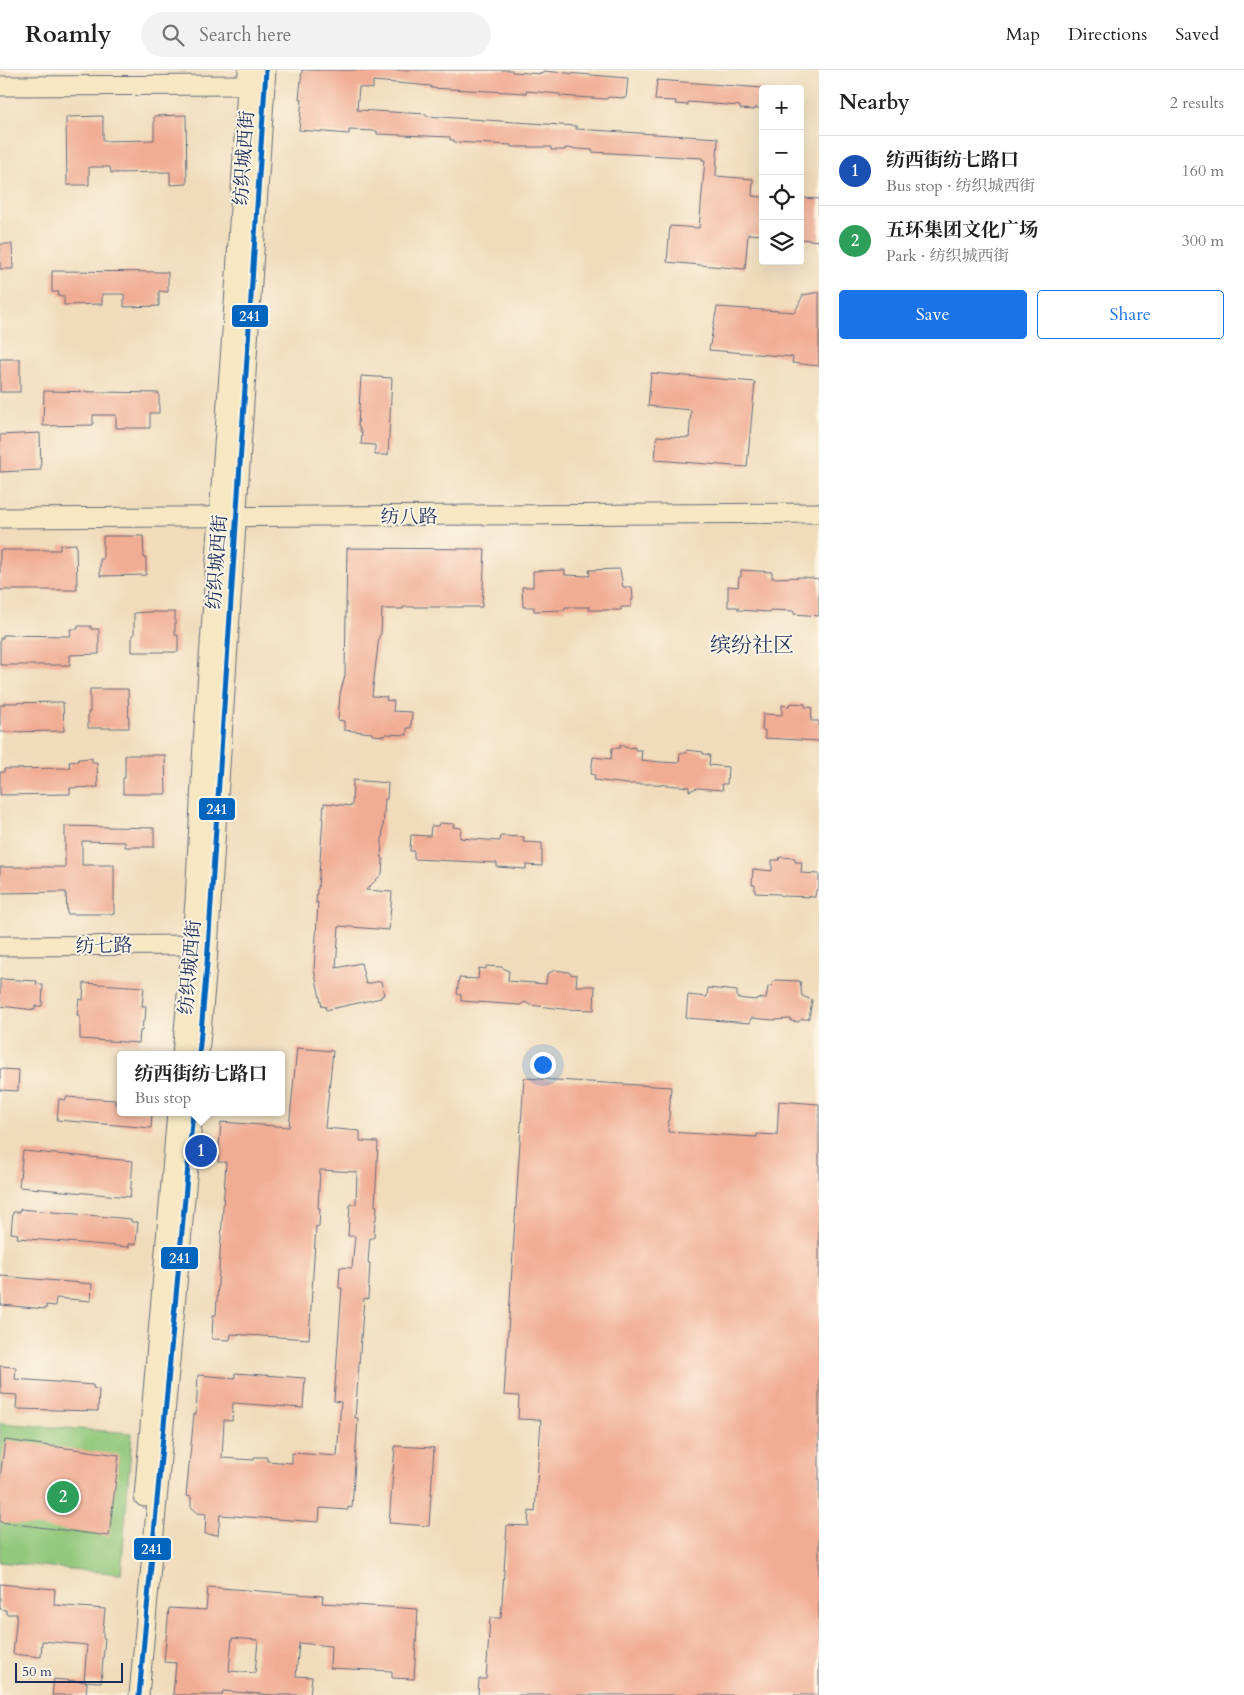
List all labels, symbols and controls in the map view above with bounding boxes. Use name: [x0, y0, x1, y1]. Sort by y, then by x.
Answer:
search box: [141, 12, 491, 57]
text: Roamly: [25, 18, 111, 51]
icon: search: [159, 21, 187, 49]
text: Search here: [199, 22, 291, 48]
text: Map: [1006, 22, 1040, 47]
text: Directions: [1068, 22, 1147, 47]
text: Saved: [1175, 22, 1219, 47]
map controls: [759, 85, 804, 265]
button: +: [759, 85, 804, 130]
text: Nearby: [839, 88, 910, 117]
text: 2 results: [1170, 92, 1224, 114]
street label: 纺织城西街: [228, 110, 260, 206]
button: −: [759, 130, 804, 175]
text: 纺西街纺七路口: [886, 147, 1019, 173]
text: 1: [851, 160, 859, 182]
text: 160 m: [1182, 160, 1224, 182]
button: locate: [759, 175, 804, 220]
text: Bus stop · 纺织城西街: [886, 175, 1036, 197]
text: 五环集团文化广场: [886, 217, 1038, 243]
button: layers: [759, 220, 804, 265]
text: 2: [851, 230, 859, 252]
text: 300 m: [1182, 230, 1224, 252]
text: Park · 纺织城西街: [886, 245, 1009, 267]
button: Save: [839, 290, 1027, 339]
button: Share: [1037, 290, 1224, 339]
line badge: 241: [231, 304, 269, 328]
text: 241: [239, 307, 261, 326]
street label: 纺八路: [380, 504, 438, 530]
street label: 纺织城西街: [201, 514, 233, 610]
district label: 缤纷社区: [710, 631, 794, 660]
line badge: 241: [198, 797, 236, 821]
text: 241: [206, 800, 228, 819]
street label: 纺织城西街: [173, 919, 207, 1016]
street label: 纺七路: [75, 933, 133, 959]
popup: [117, 1051, 285, 1116]
your location: [530, 1052, 556, 1078]
text: 纺西街纺七路口: [134, 1061, 268, 1087]
text: Bus stop: [134, 1087, 191, 1109]
pin: 1: [185, 1132, 217, 1170]
line badge: 241: [160, 1246, 199, 1270]
text: 241: [169, 1249, 191, 1268]
pin: 2: [47, 1478, 79, 1516]
line badge: 241: [133, 1537, 172, 1561]
text: 241: [141, 1540, 163, 1559]
scale bar: [15, 1660, 122, 1683]
text: 50 m: [22, 1662, 52, 1681]

